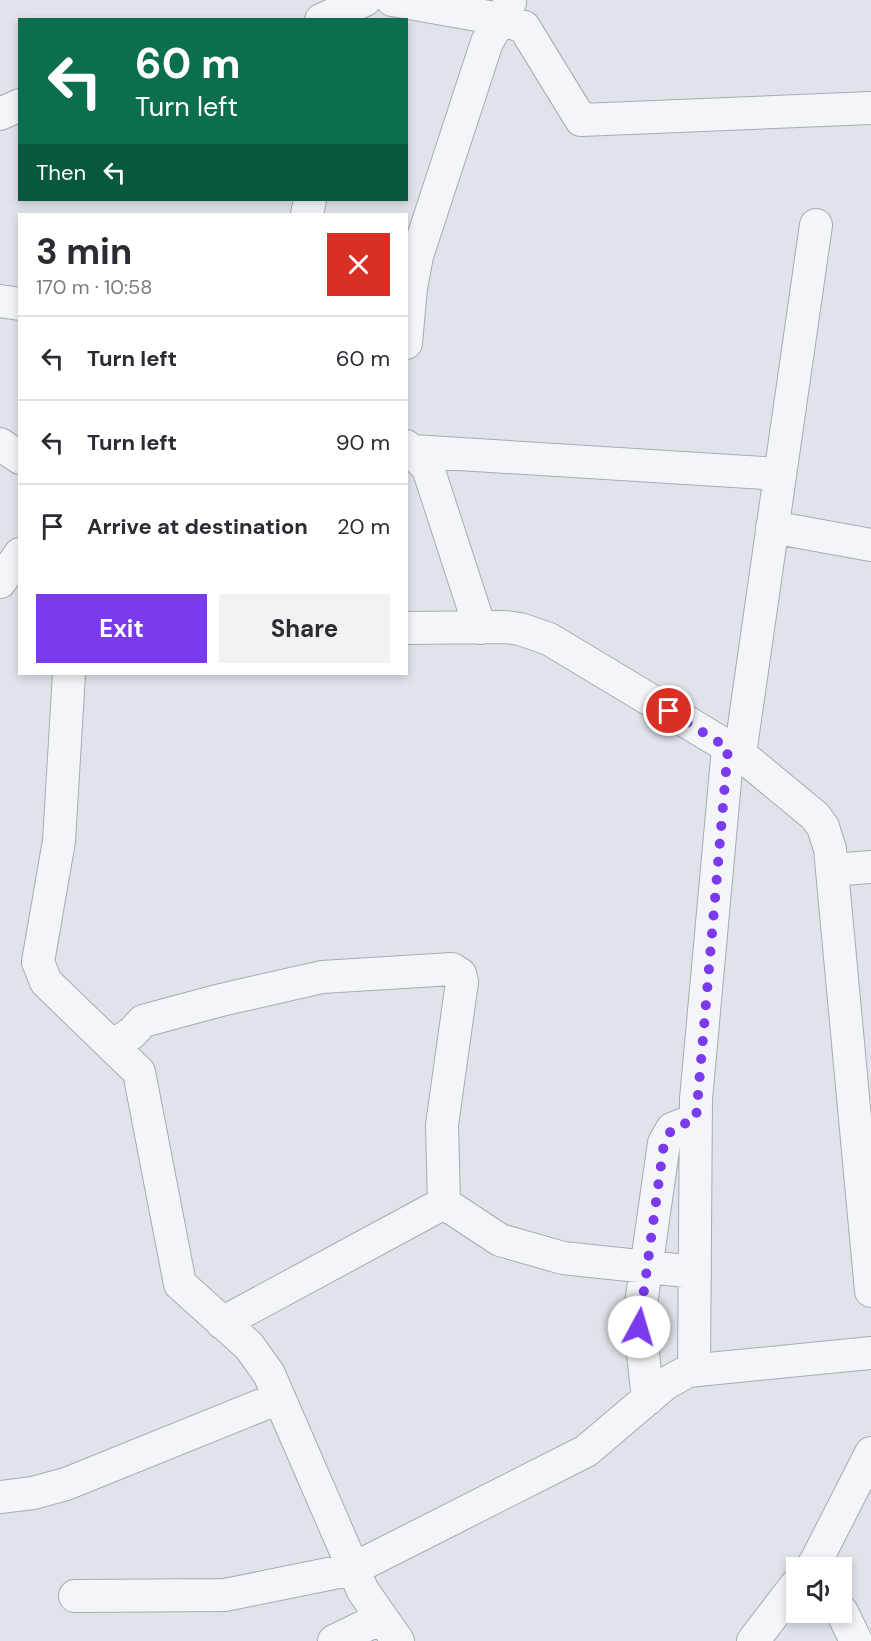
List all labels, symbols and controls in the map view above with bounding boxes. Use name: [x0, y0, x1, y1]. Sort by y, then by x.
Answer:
text: 60 m: [135, 36, 241, 91]
icon: left: [36, 42, 114, 120]
text: Turn left: [135, 89, 238, 124]
icon: left: [98, 156, 131, 189]
text: Then: [36, 158, 86, 187]
text: 3 min: [36, 228, 132, 275]
button: close: [327, 233, 390, 296]
text: 170 m · 10:58: [36, 274, 152, 300]
icon: left: [36, 342, 69, 375]
text: Turn left: [87, 344, 177, 373]
text: 60 m: [336, 344, 390, 373]
icon: left: [36, 426, 69, 459]
text: Turn left: [87, 428, 177, 457]
text: 90 m: [336, 428, 390, 457]
icon: arrive: [36, 510, 69, 543]
text: Arrive at destination: [87, 512, 308, 541]
text: 20 m: [337, 512, 390, 541]
button: Exit: [36, 594, 207, 663]
button: Share: [219, 594, 390, 663]
pin: [643, 685, 694, 736]
icon: arrive: [652, 694, 685, 727]
position arrow: [607, 1295, 671, 1359]
map controls: [786, 1557, 852, 1623]
button: sound: [786, 1557, 852, 1623]

